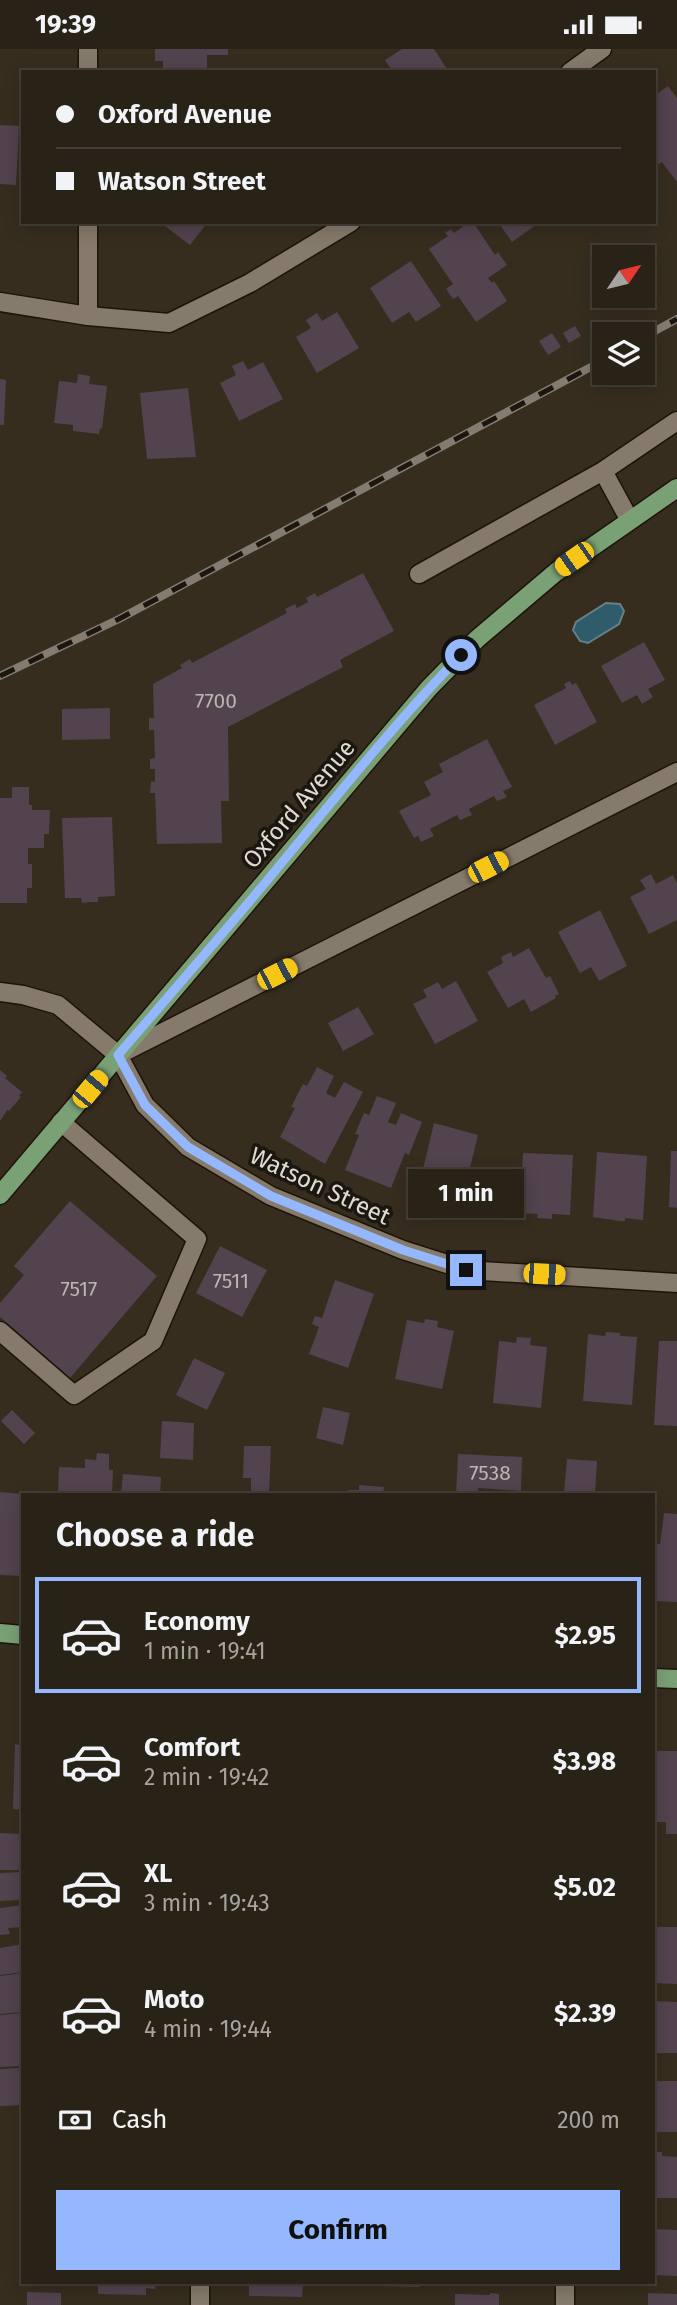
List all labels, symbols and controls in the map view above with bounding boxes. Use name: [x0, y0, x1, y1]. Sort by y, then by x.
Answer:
text: 19:39: [35, 9, 96, 40]
text: Oxford Avenue: [98, 99, 272, 130]
text: Watson Street: [98, 166, 266, 197]
north arrow: [592, 245, 654, 308]
map controls: [592, 245, 655, 385]
button: layers: [592, 322, 655, 385]
car: [551, 538, 598, 580]
route start: [445, 639, 477, 671]
house number: 7700: [195, 688, 237, 714]
street label: Oxford Avenue: [237, 734, 361, 874]
car: [465, 848, 512, 886]
car: [254, 955, 301, 993]
car: [69, 1066, 112, 1112]
street label: Watson Street: [245, 1141, 395, 1231]
callout: 1 min: [408, 1169, 524, 1217]
text: 1 min: [438, 1179, 494, 1207]
route end: [450, 1254, 482, 1286]
car: [523, 1262, 566, 1286]
house number: 7511: [213, 1268, 249, 1294]
house number: 7517: [61, 1276, 97, 1302]
house number: 7538: [469, 1460, 511, 1486]
text: Choose a ride: [56, 1516, 254, 1554]
icon: car: [60, 1604, 123, 1667]
text: Economy: [144, 1606, 250, 1637]
text: $2.95: [554, 1620, 616, 1651]
text: 1 min · 19:41: [144, 1637, 266, 1665]
icon: car: [60, 1730, 123, 1793]
text: Comfort: [144, 1732, 240, 1763]
text: $3.98: [553, 1746, 616, 1777]
text: 2 min · 19:42: [144, 1763, 269, 1791]
icon: car: [60, 1856, 123, 1919]
text: XL: [144, 1858, 172, 1889]
text: $5.02: [554, 1872, 616, 1903]
text: 3 min · 19:43: [144, 1889, 270, 1917]
icon: car: [60, 1982, 123, 2045]
text: Moto: [144, 1984, 204, 2015]
text: $2.39: [554, 1998, 616, 2029]
text: 4 min · 19:44: [144, 2015, 272, 2043]
icon: cash: [56, 2101, 94, 2139]
text: Cash: [112, 2104, 168, 2135]
text: 200 m: [557, 2106, 620, 2134]
button: Confirm: [56, 2190, 620, 2270]

